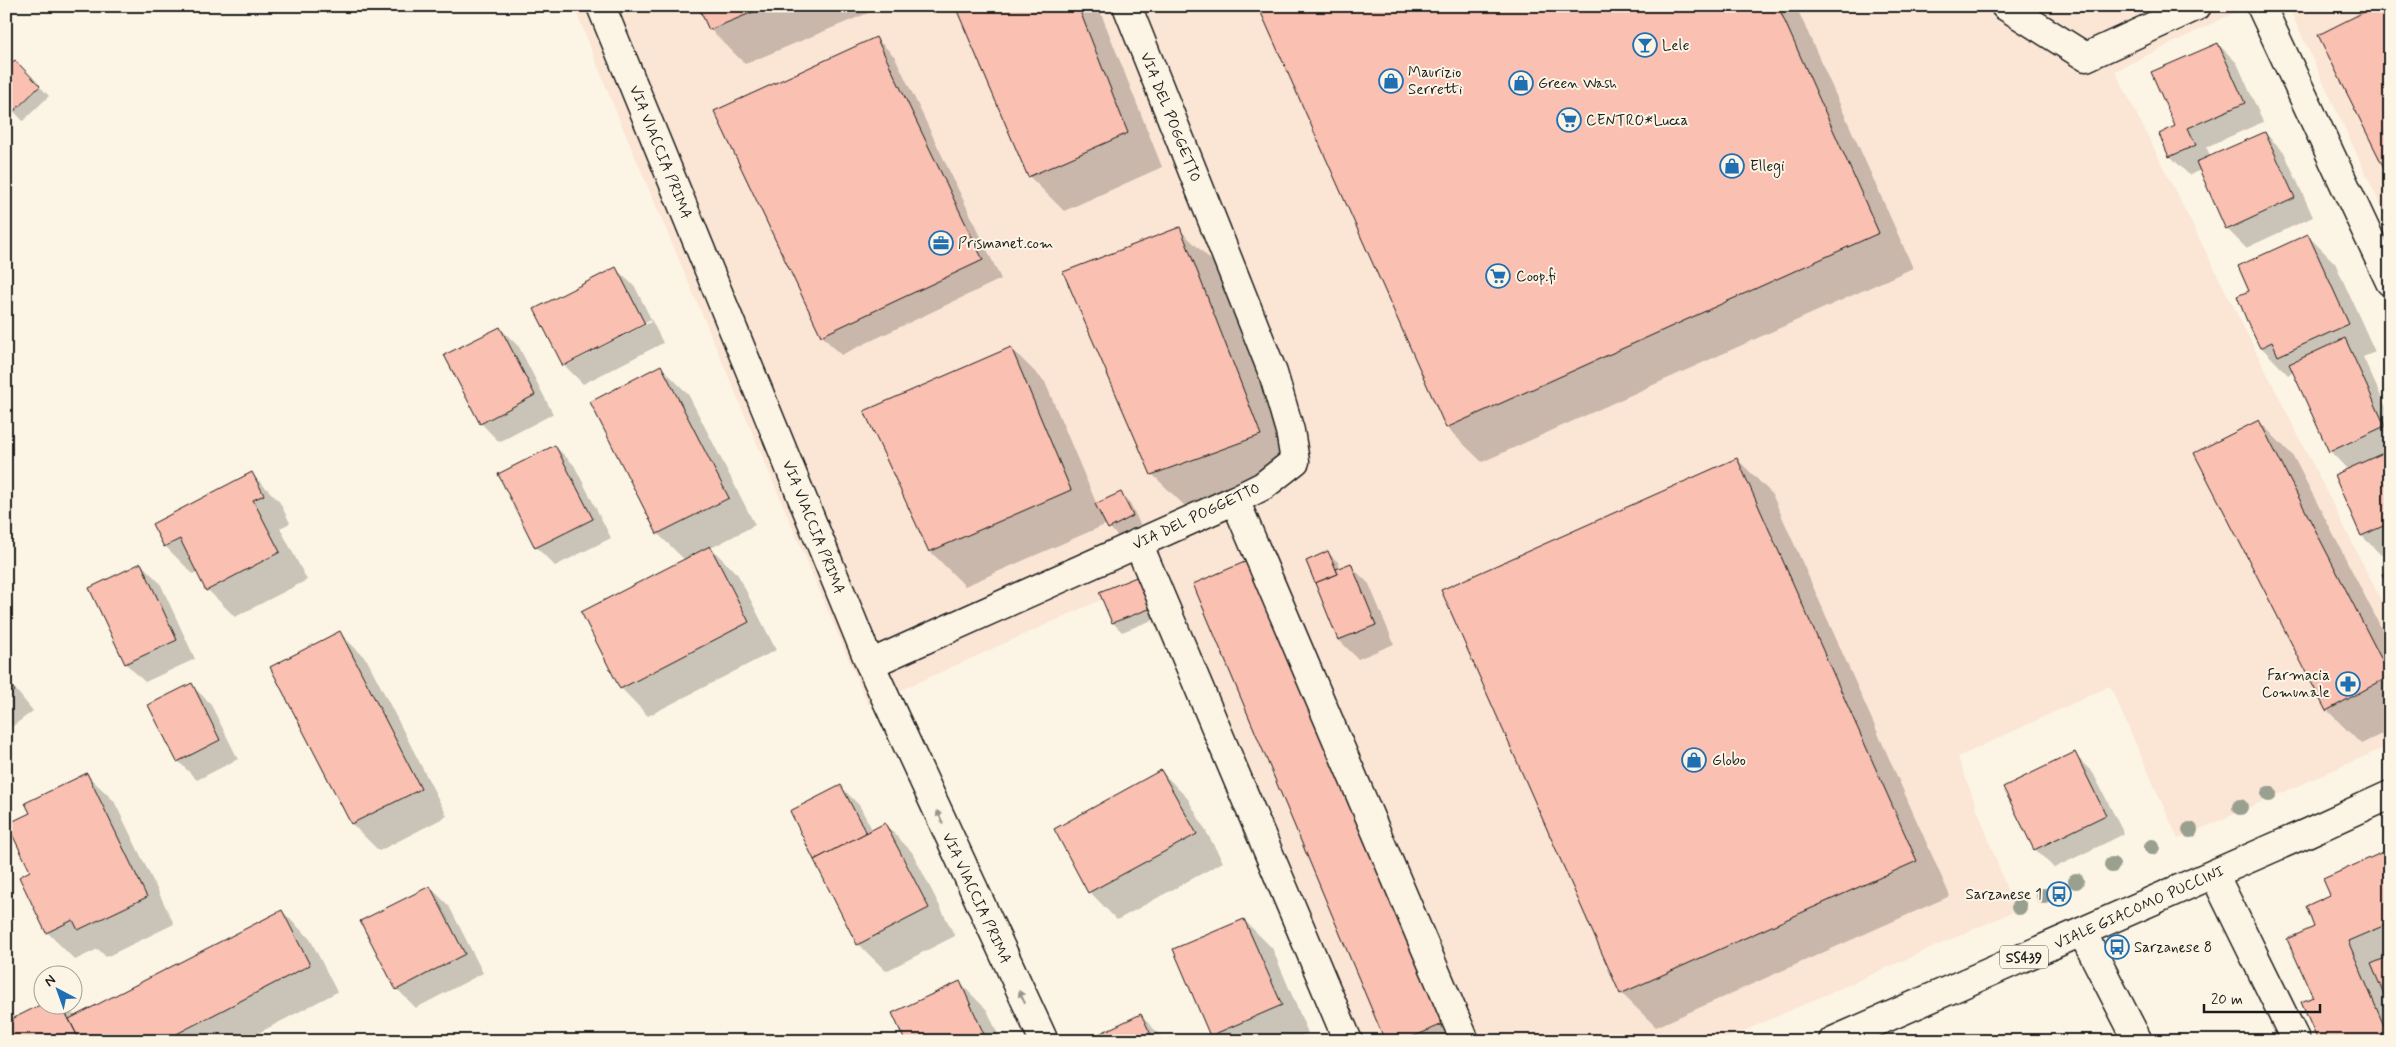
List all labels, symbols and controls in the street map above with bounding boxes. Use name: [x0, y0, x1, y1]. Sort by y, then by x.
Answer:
bar icon: Lele: [1632, 32, 1658, 58]
place label: Lele: [1662, 36, 1690, 56]
street label: VIA DEL POGGETTO: [1135, 50, 1205, 185]
place label: Maurizio Serretti: [1408, 63, 1462, 100]
shop icon: Maurizio Serretti: [1378, 68, 1404, 94]
shop icon: Green Wash: [1508, 70, 1534, 96]
place label: Green Wash: [1538, 74, 1617, 94]
street label: VIA VIACCIA PRIMA: [624, 82, 696, 222]
supermarket icon: CENTRO*Lucca: [1556, 107, 1582, 133]
place label: CENTRO*Lucca: [1586, 111, 1689, 131]
shop icon: Ellegi: [1719, 153, 1745, 179]
place label: Ellegi: [1750, 157, 1785, 178]
office icon: Prismanet.com: [928, 230, 954, 256]
place label: Prismanet.com: [958, 234, 1053, 254]
supermarket icon: Coop.fi: [1485, 263, 1511, 289]
place label: Coop.fi: [1516, 267, 1556, 287]
street label: VIA VIACCIA PRIMA: [777, 457, 849, 597]
street label: VIA DEL POGGETTO: [1130, 479, 1263, 555]
place label: Farmacia Comunale: [2262, 666, 2330, 703]
pharmacy icon: Farmacia Comunale: [2335, 671, 2361, 697]
shop icon: Globo: [1681, 747, 1707, 773]
place label: Globo: [1712, 751, 1746, 771]
one-way arrow: [936, 810, 944, 824]
street label: VIA VIACCIA PRIMA: [937, 829, 1015, 967]
street label: VIALE GIACOMO PUCCINI: [2051, 861, 2228, 954]
bus stop icon: Sarzanese 1: [2046, 881, 2072, 907]
place label: Sarzanese 1: [1965, 885, 2042, 905]
bus stop icon: Sarzanese 8: [2104, 934, 2130, 960]
place label: Sarzanese 8: [2134, 938, 2212, 958]
road number: SS439: [2000, 946, 2048, 969]
north arrow: [32, 964, 82, 1014]
text: N: [41, 971, 60, 991]
scale bar: [2204, 982, 2320, 1014]
one-way arrow: [1018, 990, 1026, 1004]
text: 20 m: [2211, 990, 2243, 1010]

